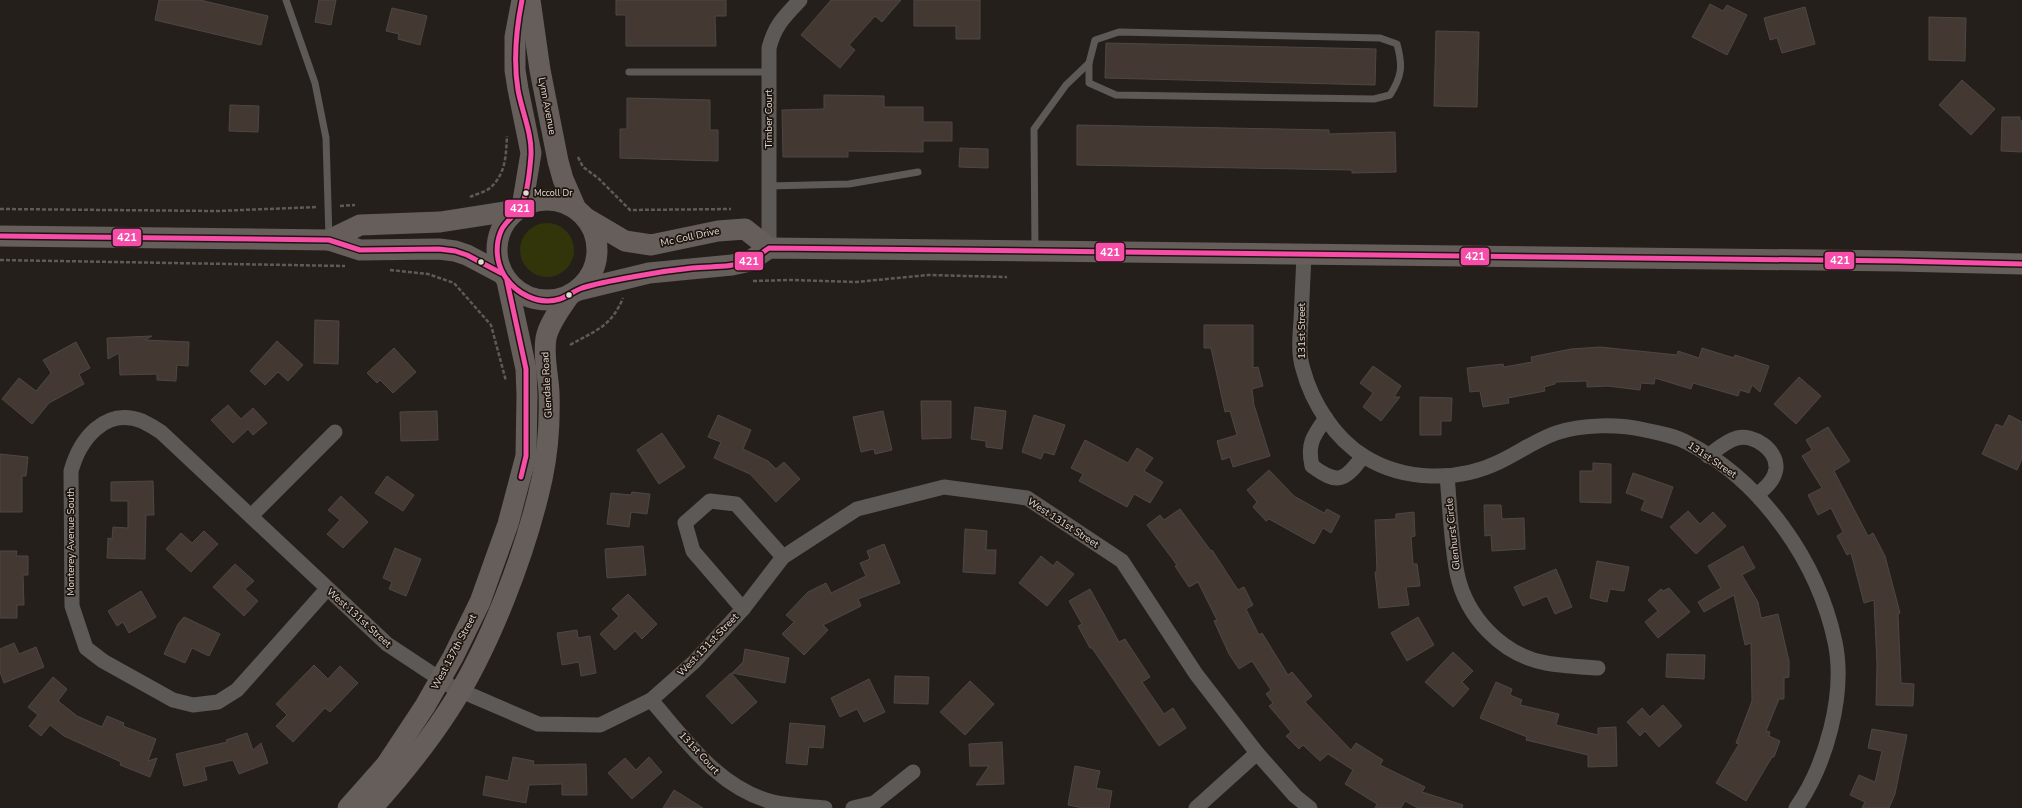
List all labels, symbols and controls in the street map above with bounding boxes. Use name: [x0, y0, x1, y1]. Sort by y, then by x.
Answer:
street label: Lynn Avenue: [535, 76, 559, 136]
street label: Timber Court: [762, 89, 776, 149]
place label: Mccoll Dr: [534, 187, 573, 199]
marker: Mccoll Dr: [521, 188, 531, 198]
line badge: 421: [504, 199, 535, 218]
text: 421: [510, 201, 530, 216]
street label: Mc Coll Drive: [659, 224, 721, 250]
line badge: 421: [112, 228, 142, 247]
text: 421: [117, 230, 137, 245]
line badge: 421: [1095, 242, 1125, 262]
text: 421: [1100, 245, 1120, 260]
line badge: 421: [1460, 247, 1490, 266]
text: 421: [1465, 249, 1485, 264]
line badge: 421: [734, 251, 764, 271]
line badge: 421: [1824, 251, 1855, 270]
text: 421: [1830, 253, 1850, 268]
text: 421: [739, 254, 759, 269]
unlabelled marker: [476, 257, 486, 267]
unlabelled marker: [564, 290, 574, 300]
street label: 131st Street: [1295, 302, 1309, 359]
street label: Glendale Road: [538, 351, 556, 419]
street label: 131st Street: [1685, 439, 1740, 482]
street label: Monterey Avenue South: [64, 488, 78, 596]
street label: West 131st Street: [1025, 495, 1102, 552]
street label: Glenhurst Circle: [1442, 497, 1464, 571]
street label: West 131st Street: [324, 585, 395, 651]
street label: West 131st Street: [674, 610, 742, 680]
street label: West 137th Street: [428, 611, 480, 692]
street label: 131st Court: [676, 729, 723, 778]

